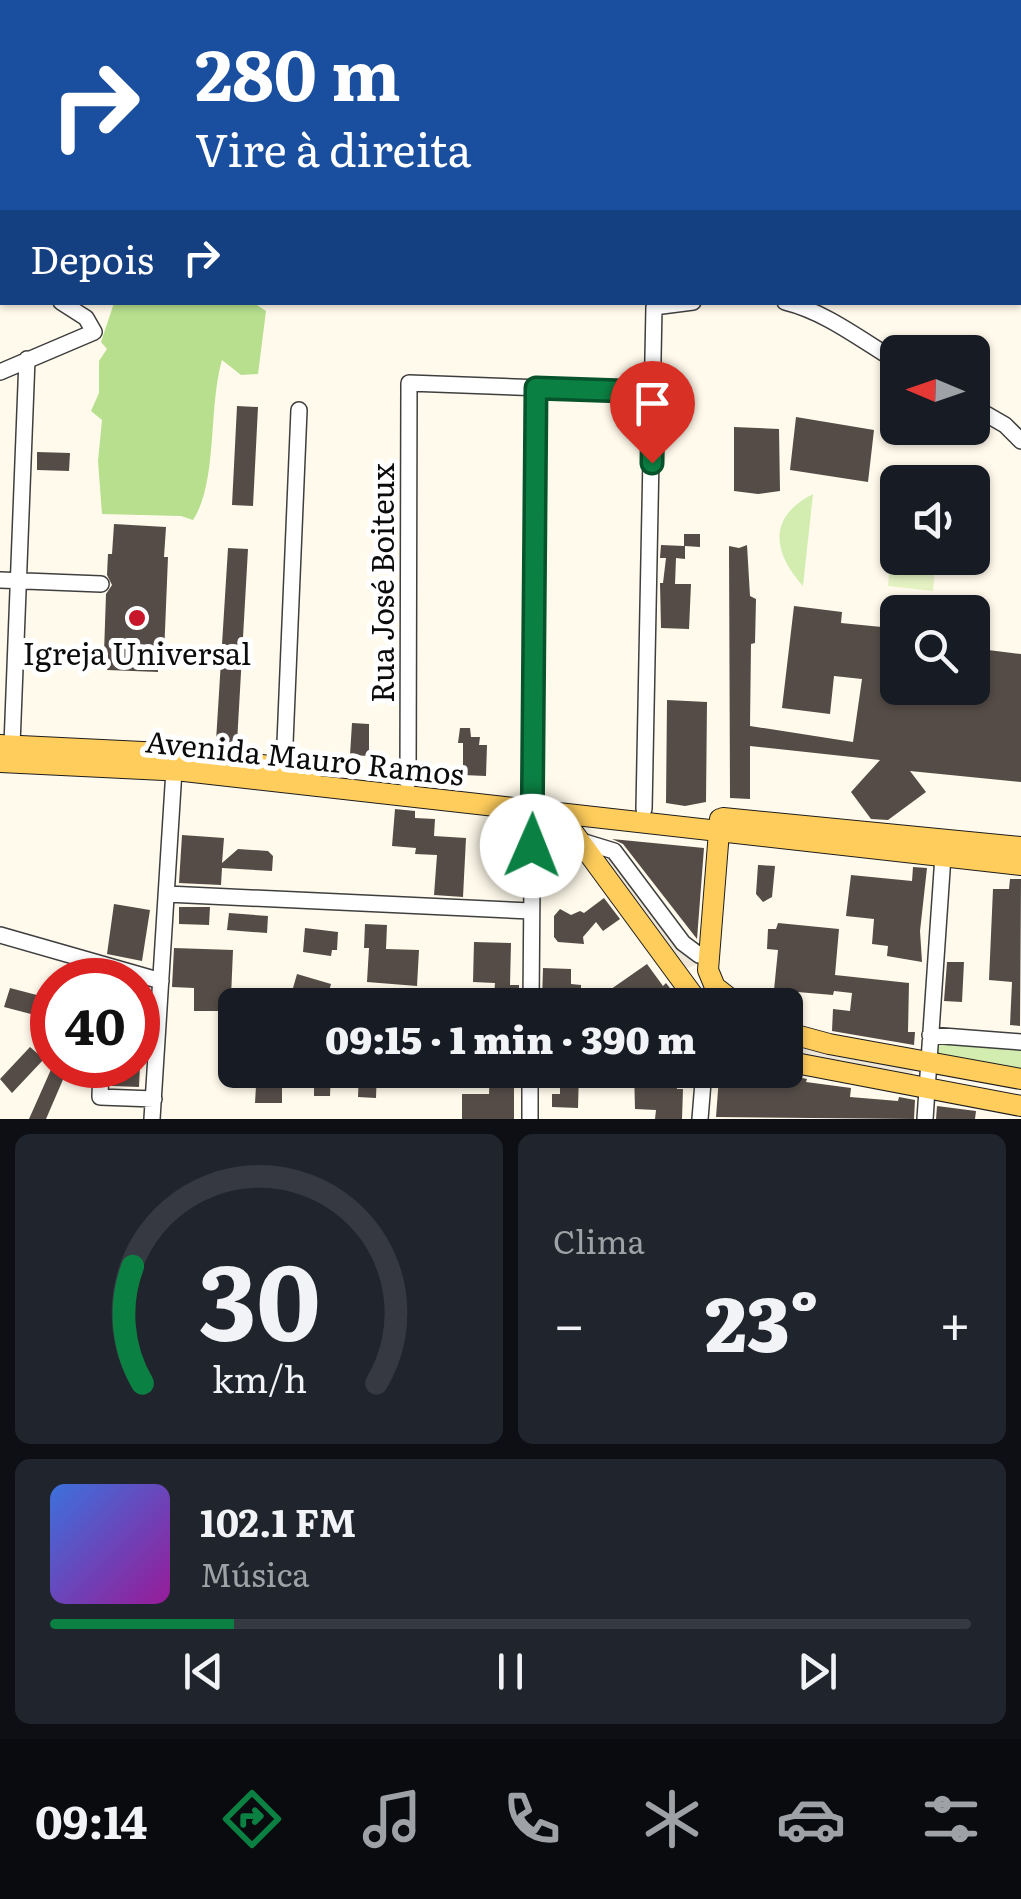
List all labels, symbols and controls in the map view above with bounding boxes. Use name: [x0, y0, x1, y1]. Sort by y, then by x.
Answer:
text: 280 m: [195, 19, 401, 123]
icon: right: [30, 40, 160, 170]
text: Vire à direita: [195, 114, 471, 181]
text: Depois: [30, 229, 154, 286]
icon: right: [174, 230, 229, 285]
north arrow: [880, 335, 990, 445]
map controls: [880, 335, 990, 705]
pin: [610, 361, 695, 464]
icon: arrive: [625, 376, 680, 431]
street label: Rua José Boiteux: [359, 463, 403, 703]
button: sound: [880, 465, 990, 575]
button: search: [880, 595, 990, 705]
marker: Igreja Universal: [126, 607, 148, 629]
place label: Igreja Universal: [23, 630, 251, 674]
street label: Avenida Mauro Ramos: [143, 717, 467, 795]
position arrow: [480, 794, 584, 898]
speed limit sign: 40: [30, 958, 160, 1088]
text: 09:15 · 1 min · 390 m: [325, 1009, 696, 1066]
text: Clima: [553, 1216, 645, 1264]
text: 30: [198, 1219, 320, 1373]
text: 23°: [705, 1264, 819, 1375]
text: −: [553, 1280, 585, 1362]
text: +: [939, 1280, 971, 1362]
text: km/h: [211, 1351, 307, 1404]
text: 102.1 FM: [200, 1492, 356, 1549]
text: Música: [200, 1549, 310, 1597]
icon: previous: [176, 1644, 231, 1699]
icon: pause: [483, 1644, 538, 1699]
icon: next: [790, 1644, 845, 1699]
icon: directions: [217, 1784, 287, 1854]
icon: music: [357, 1784, 427, 1854]
icon: phone: [497, 1784, 567, 1854]
icon: climate: [637, 1784, 707, 1854]
icon: car: [776, 1784, 846, 1854]
icon: filters: [916, 1784, 986, 1854]
text: 09:14: [35, 1786, 147, 1853]

